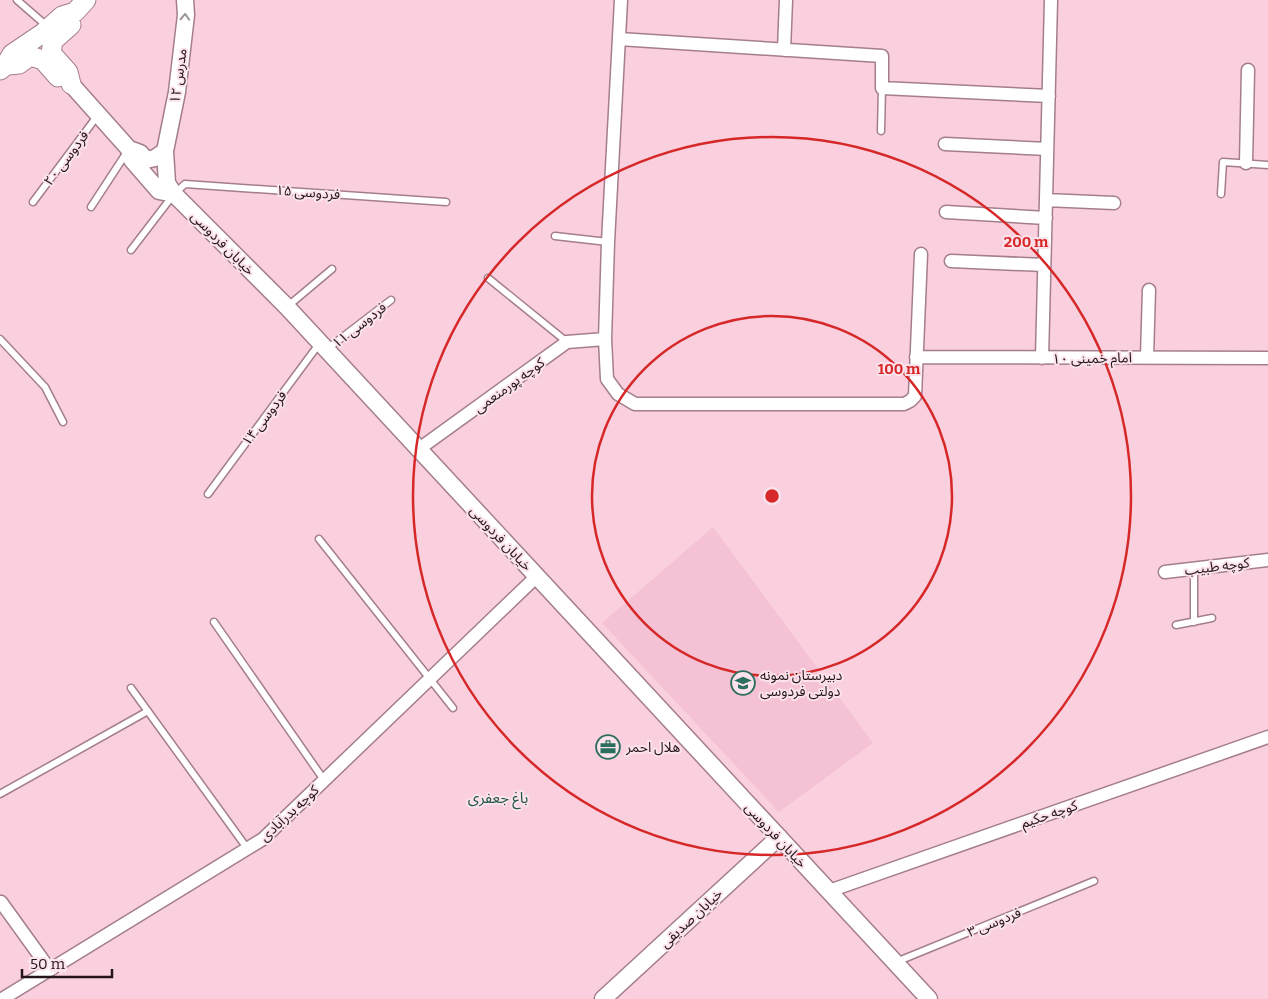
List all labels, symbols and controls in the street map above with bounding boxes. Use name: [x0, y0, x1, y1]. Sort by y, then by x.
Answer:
one-way arrow: [180, 12, 190, 20]
street label: مدرس ۱۲: [166, 48, 191, 105]
street label: فردوسی ۲۰: [40, 127, 93, 189]
street label: فردوسی ۱۵: [275, 182, 341, 203]
street label: خیابان فردوسی: [187, 208, 258, 279]
text: 200 m: [1004, 233, 1049, 251]
street label: فردوسی ۱۱: [329, 299, 390, 352]
street label: امام خمینی ۱۰: [1052, 349, 1132, 370]
street label: کوچه پورمنعمی: [471, 354, 549, 418]
text: 100 m: [878, 360, 921, 378]
street label: فردوسی ۱۴: [238, 387, 291, 449]
centre of rings: [763, 487, 781, 505]
street label: خیابان فردوسی: [466, 502, 535, 575]
street label: کوچه طبیب: [1184, 554, 1251, 580]
place label: دبیرستان نمونه دولتی فردوسی: [760, 667, 843, 700]
school or university icon: دبیرستان نمونه دولتی فردوسی: [730, 670, 756, 696]
office icon: هلال احمر: [595, 734, 621, 760]
place label: هلال احمر: [625, 739, 680, 756]
street label: کوچه بدرآبادی: [256, 782, 323, 846]
district label: باغ جعفری: [468, 789, 528, 810]
street label: کوچه حکیم: [1019, 797, 1081, 834]
street label: خیابان فردوسی: [741, 799, 810, 872]
street label: خیابان صدیقی: [657, 885, 726, 952]
street label: فردوسی ۳: [965, 904, 1024, 941]
scale bar: [22, 946, 112, 978]
text: 50 m: [30, 955, 66, 973]

